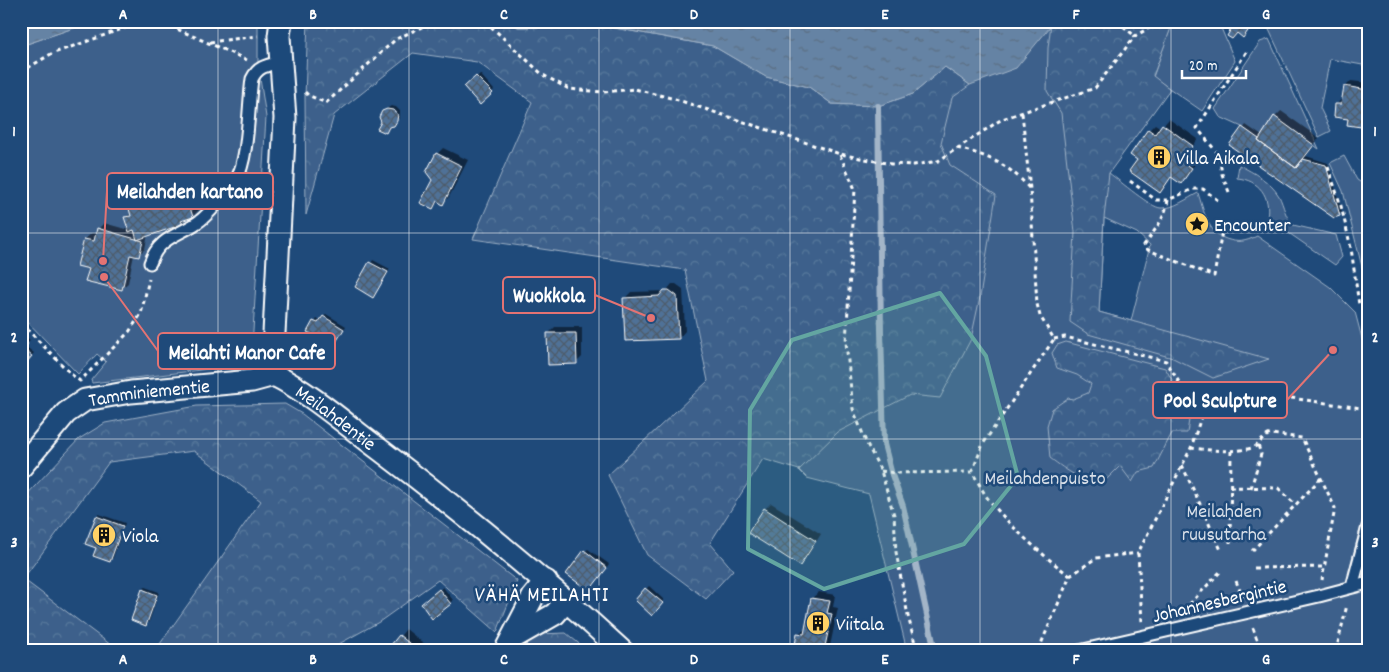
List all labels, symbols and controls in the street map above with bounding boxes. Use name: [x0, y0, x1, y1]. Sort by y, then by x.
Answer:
text: A: [119, 4, 128, 27]
text: B: [309, 4, 317, 27]
text: C: [500, 4, 508, 27]
text: D: [690, 4, 699, 27]
text: E: [881, 4, 889, 27]
text: F: [1072, 4, 1080, 27]
text: G: [1262, 4, 1270, 27]
scale bar: [1182, 48, 1245, 80]
text: 20 m: [1189, 56, 1217, 78]
text: 1: [12, 121, 16, 144]
text: 1: [1373, 121, 1377, 144]
building icon: Villa Aikala: [1146, 144, 1172, 170]
place label: Villa Aikala: [1176, 146, 1260, 174]
callout: Meilahden kartano: [107, 173, 273, 209]
text: Meilahden kartano: [117, 179, 263, 209]
place icon: Encounter: [1184, 211, 1210, 237]
place label: Encounter: [1214, 213, 1291, 241]
callout: Wuokkola: [503, 277, 595, 313]
text: Wuokkola: [513, 283, 586, 313]
text: 2: [11, 327, 18, 350]
text: 2: [1372, 327, 1379, 350]
callout: Meilahti Manor Cafe: [158, 333, 335, 369]
text: Meilahti Manor Cafe: [169, 340, 325, 370]
street label: Tamminiementie: [87, 374, 211, 416]
street label: Meilahdentie: [289, 380, 381, 459]
callout: Pool Sculpture: [1153, 382, 1287, 418]
text: Pool Sculpture: [1163, 388, 1277, 418]
park label: Meilahdenpuisto: [984, 466, 1106, 494]
park label: Meilahden ruusutarha: [1182, 499, 1267, 550]
building icon: Viola: [91, 522, 117, 548]
place label: Viola: [122, 524, 159, 552]
text: 3: [10, 532, 18, 555]
text: 3: [1371, 532, 1379, 555]
street label: Johannesbergintie: [1150, 574, 1290, 632]
district label: VÄHÄ MEILAHTI: [475, 582, 609, 612]
building icon: Viitala: [805, 610, 831, 636]
place label: Viitala: [836, 612, 884, 640]
text: A: [119, 649, 128, 672]
text: B: [309, 649, 317, 672]
text: C: [500, 649, 508, 672]
text: D: [690, 649, 699, 672]
text: E: [881, 649, 889, 672]
text: F: [1072, 649, 1080, 672]
text: G: [1262, 649, 1270, 672]

